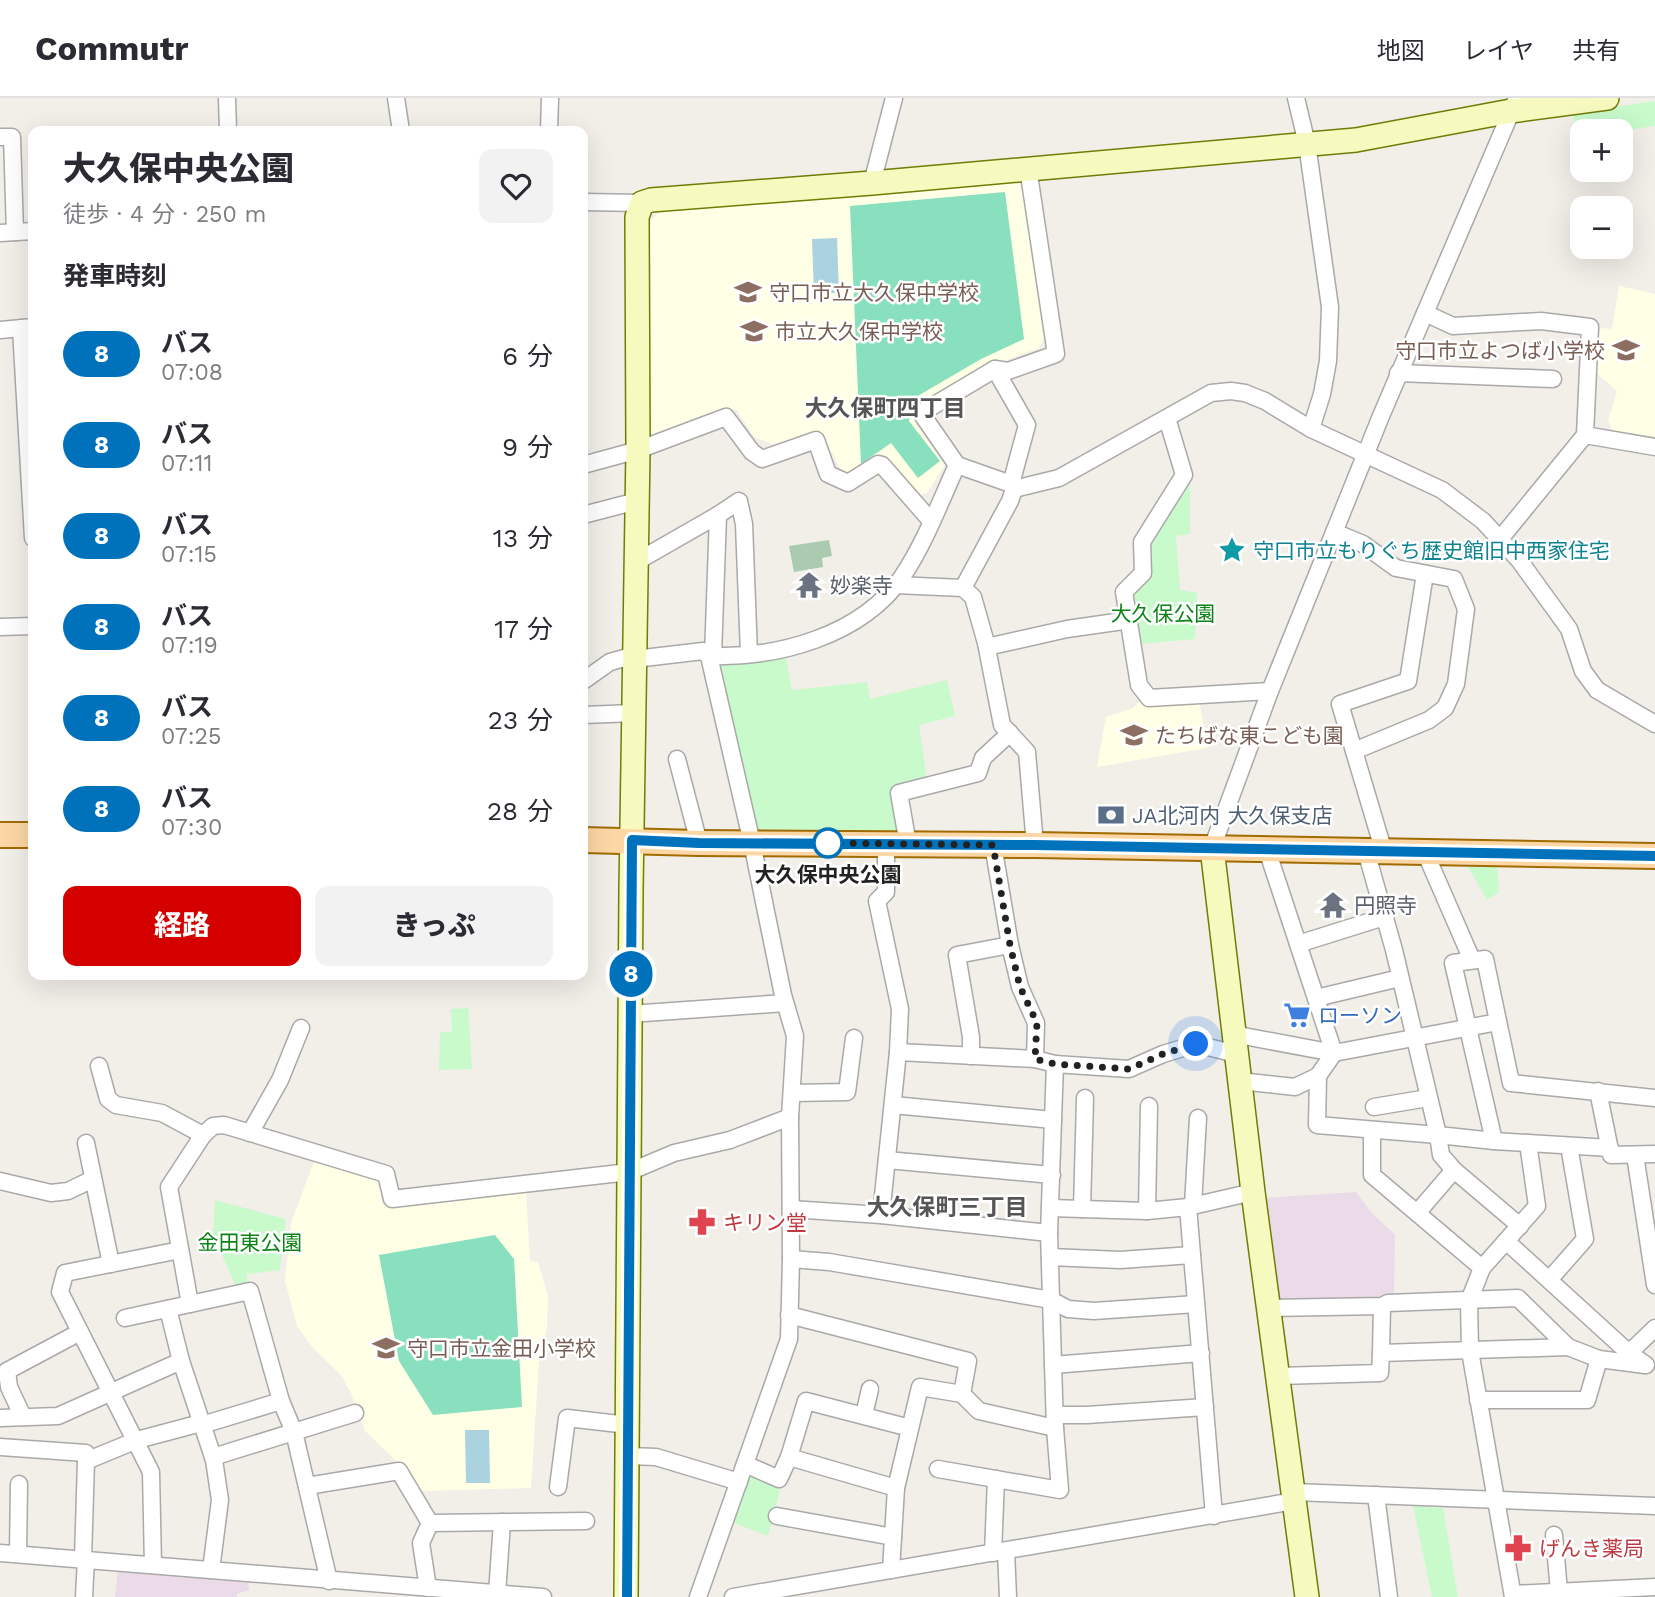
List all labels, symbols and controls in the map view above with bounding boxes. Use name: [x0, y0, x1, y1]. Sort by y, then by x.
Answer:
text: Commutr: [35, 29, 188, 68]
text: 地図: [1377, 37, 1425, 65]
text: レイヤ: [1463, 37, 1534, 65]
text: 共有: [1572, 37, 1620, 65]
map controls: [1570, 119, 1633, 259]
button: +: [1570, 119, 1633, 182]
text: 大久保中央公園: [63, 149, 294, 188]
button: heart: [479, 149, 553, 223]
button: −: [1570, 196, 1633, 259]
text: 徒歩 · 4 分 · 250 m: [63, 201, 267, 228]
text: 発車時刻: [63, 261, 167, 291]
school or university icon: 守口市立大久保中学校: [733, 277, 763, 307]
place label: 守口市立大久保中学校: [769, 280, 979, 305]
school or university icon: 市立大久保中学校: [739, 316, 769, 346]
place label: 市立大久保中学校: [775, 319, 943, 344]
text: バス: [161, 328, 213, 358]
school or university icon: 守口市立よつば小学校: [1611, 335, 1641, 365]
place label: 守口市立よつば小学校: [1395, 338, 1605, 363]
text: 8: [94, 340, 109, 368]
text: 6 分: [502, 341, 553, 371]
text: 07:08: [161, 359, 223, 386]
district label: 大久保町四丁目: [805, 395, 966, 422]
text: バス: [161, 419, 213, 449]
text: 8: [94, 431, 109, 459]
text: 9 分: [502, 432, 553, 462]
text: 07:11: [161, 450, 213, 477]
text: バス: [161, 510, 213, 540]
text: 8: [94, 522, 109, 550]
text: 13 分: [493, 523, 553, 553]
place icon: 守口市立もりぐち歴史館旧中西家住宅: [1217, 535, 1247, 565]
place label: 守口市立もりぐち歴史館旧中西家住宅: [1253, 538, 1610, 563]
text: 07:15: [161, 541, 217, 568]
temple icon: 妙楽寺: [794, 570, 824, 600]
place label: 妙楽寺: [830, 573, 893, 598]
text: バス: [161, 601, 213, 631]
park label: 大久保公園: [1111, 601, 1216, 626]
text: 8: [94, 613, 109, 641]
text: 17 分: [494, 614, 553, 644]
text: 07:19: [161, 632, 218, 659]
text: バス: [161, 692, 213, 722]
text: 8: [94, 704, 109, 732]
text: 23 分: [488, 705, 553, 735]
school or university icon: たちばな東こども園: [1119, 720, 1149, 750]
text: 07:25: [161, 723, 221, 750]
place label: たちばな東こども園: [1155, 723, 1344, 748]
text: バス: [161, 783, 213, 813]
text: 8: [94, 795, 109, 823]
text: 28 分: [487, 796, 553, 826]
bank icon: JA北河内 大久保支店: [1096, 800, 1126, 830]
place label: JA北河内 大久保支店: [1132, 803, 1332, 828]
text: 07:30: [161, 814, 222, 841]
marker: 大久保中央公園: [813, 828, 843, 858]
place label: 大久保中央公園: [755, 862, 902, 887]
button: 経路: [63, 886, 301, 966]
button: きっぷ: [315, 886, 553, 966]
temple icon: 円照寺: [1318, 890, 1348, 920]
place label: 円照寺: [1354, 893, 1417, 918]
line badge: 8: [608, 951, 654, 997]
text: 8: [623, 960, 639, 988]
supermarket icon: ローソン: [1282, 1000, 1312, 1030]
place label: ローソン: [1318, 1003, 1402, 1028]
your location: [1178, 1026, 1213, 1061]
district label: 大久保町三丁目: [867, 1194, 1028, 1221]
pharmacy icon: キリン堂: [687, 1207, 717, 1237]
place label: キリン堂: [723, 1210, 807, 1235]
park label: 金田東公園: [198, 1230, 303, 1255]
school or university icon: 守口市立金田小学校: [371, 1333, 401, 1363]
place label: 守口市立金田小学校: [407, 1336, 596, 1361]
pharmacy icon: げんき薬局: [1503, 1533, 1533, 1563]
place label: げんき薬局: [1539, 1536, 1644, 1561]

